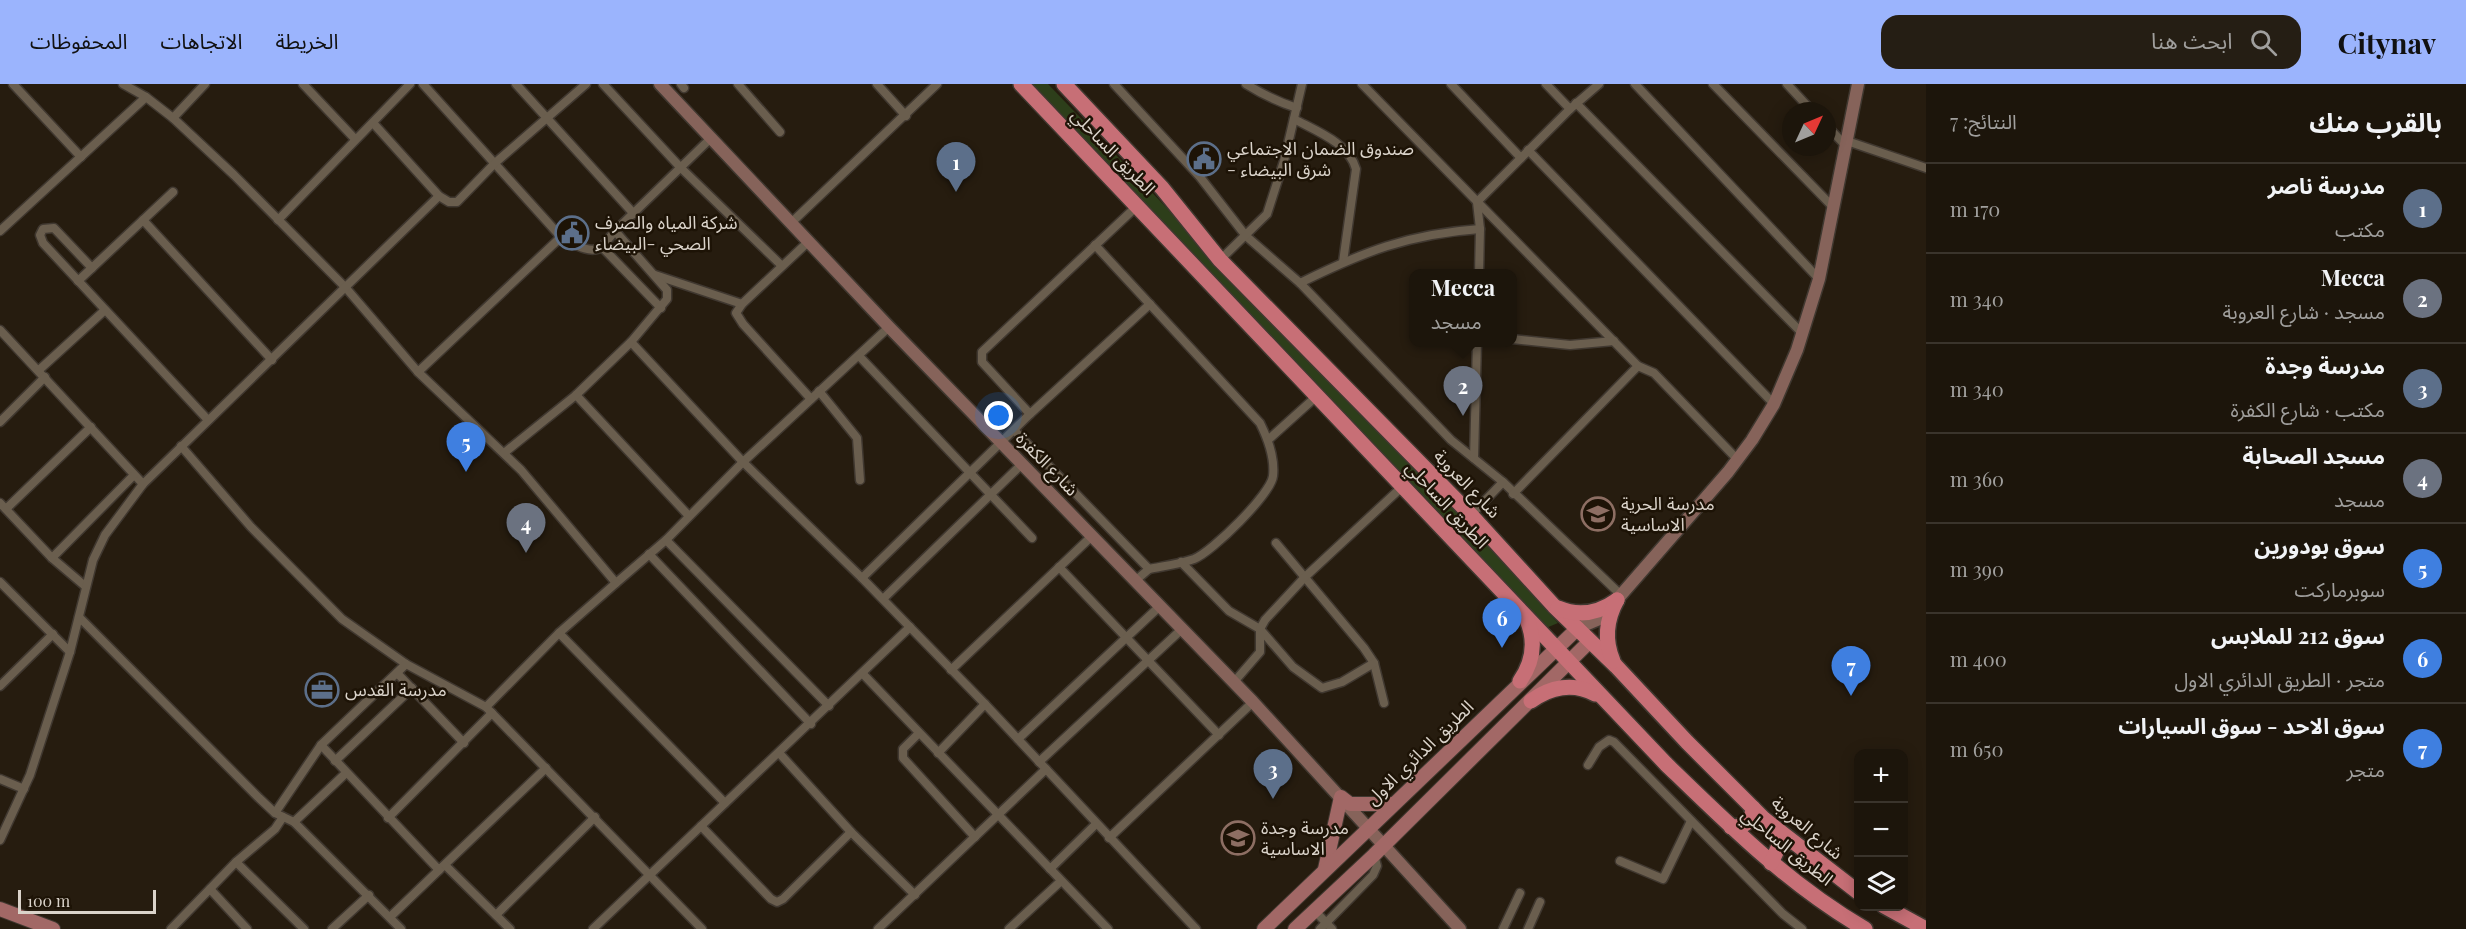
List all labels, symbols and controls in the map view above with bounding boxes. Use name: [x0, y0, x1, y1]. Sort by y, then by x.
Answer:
search box: [1881, 15, 2301, 69]
text: Citynav: [2337, 24, 2436, 61]
text: ابحث هنا: [2151, 25, 2232, 55]
text: المحفوظات: [30, 26, 127, 54]
text: الاتجاهات: [160, 26, 242, 54]
text: الخريطة: [275, 26, 338, 54]
icon: search: [2247, 26, 2280, 59]
north arrow: [1782, 102, 1836, 156]
street label: الطريق الساحلي: [1065, 103, 1161, 201]
text: بالقرب منك: [2309, 104, 2442, 139]
text: النتائج: 7: [1950, 107, 2017, 134]
place label: صندوق الضمان الاجتماعي - شرق البيضاء: [1227, 136, 1414, 181]
public building icon: صندوق الضمان الاجتماعي - شرق البيضاء: [1186, 141, 1222, 177]
pin: 1: [936, 142, 976, 192]
text: مدرسة ناصر: [2268, 170, 2385, 200]
text: 170 m: [1950, 195, 2000, 222]
text: 1: [2419, 195, 2426, 222]
place label: شركة المياه والصرف الصحي -البيضاء: [595, 210, 738, 257]
public building icon: شركة المياه والصرف الصحي -البيضاء: [554, 215, 590, 251]
text: مكتب: [2335, 215, 2385, 242]
text: Mecca: [2321, 262, 2385, 292]
popup: [1409, 269, 1517, 347]
text: Mecca: [1431, 272, 1495, 302]
text: 340 m: [1950, 285, 2004, 312]
text: 2: [2417, 285, 2428, 312]
text: مسجد · شارع العروبة: [2223, 297, 2385, 324]
text: مسجد: [1431, 307, 1482, 334]
text: مدرسة وجدة: [2265, 350, 2385, 380]
pin: 2: [1444, 366, 1482, 416]
text: 340 m: [1950, 375, 2004, 402]
text: 3: [2418, 375, 2427, 402]
text: مكتب · شارع الكفرة: [2231, 395, 2385, 422]
your location: [984, 401, 1013, 430]
pin: 5: [446, 422, 486, 472]
street label: شارع الكفرة: [1009, 426, 1084, 503]
text: مسجد الصحابة: [2242, 440, 2385, 470]
street label: شارع العروبة: [1427, 444, 1506, 525]
street label: الطريق الساحلي: [1399, 455, 1495, 555]
text: 360 m: [1950, 465, 2004, 492]
text: 4: [2417, 465, 2428, 492]
text: مسجد: [2334, 485, 2385, 512]
place label: مدرسة الحرية الاساسية: [1621, 491, 1715, 536]
school or university icon: مدرسة الحرية الاساسية: [1580, 496, 1616, 532]
pin: 4: [506, 504, 546, 553]
text: سوق بودورين: [2254, 530, 2385, 560]
text: 390 m: [1950, 555, 2004, 582]
text: 5: [2418, 555, 2427, 582]
text: سوبرماركت: [2294, 575, 2385, 602]
pin: 6: [1482, 598, 1522, 648]
text: سوق 212 للملابس: [2211, 620, 2385, 650]
text: 400 m: [1950, 645, 2007, 672]
text: 6: [2417, 645, 2428, 672]
pin: 7: [1832, 646, 1870, 696]
text: متجر · الطريق الدائري الاول: [2174, 665, 2385, 692]
office icon: مدرسة القدس: [304, 672, 340, 708]
place label: مدرسة القدس: [345, 677, 447, 701]
street label: الطريق الدائري الاول: [1360, 695, 1480, 811]
text: سوق الاحد - سوق السيارات: [2118, 710, 2385, 740]
text: 650 m: [1950, 735, 2003, 762]
text: 7: [2418, 735, 2427, 762]
map controls: [1854, 749, 1908, 911]
button: +: [1854, 749, 1908, 803]
pin: 3: [1254, 750, 1292, 799]
text: متجر: [2346, 755, 2385, 782]
street label: شارع العروبة: [1765, 790, 1849, 867]
street label: الطريق الساحلي: [1735, 802, 1839, 892]
button: −: [1854, 803, 1908, 857]
place label: مدرسة وجدة الاساسية: [1261, 815, 1349, 860]
school or university icon: مدرسة وجدة الاساسية: [1220, 820, 1256, 856]
button: layers: [1854, 857, 1908, 911]
scale bar: [18, 887, 156, 914]
text: 100 m: [27, 890, 70, 911]

